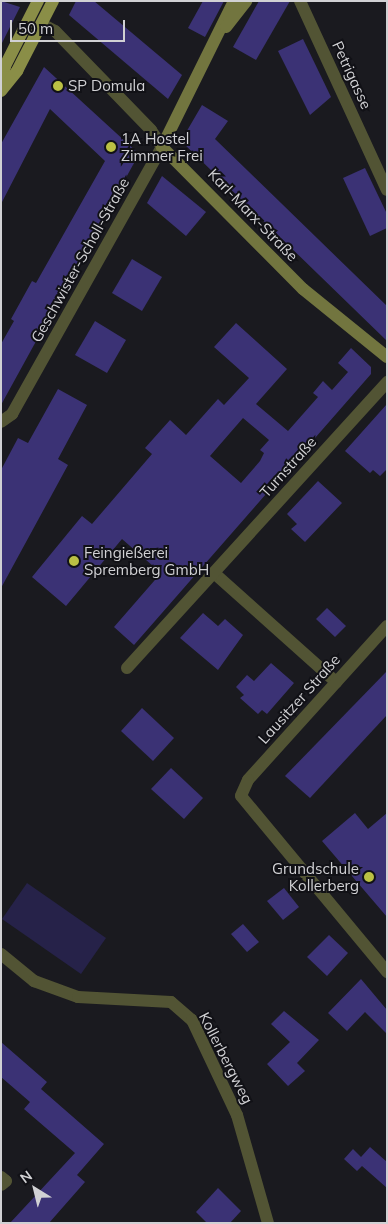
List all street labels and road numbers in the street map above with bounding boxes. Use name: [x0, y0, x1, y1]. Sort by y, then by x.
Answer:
street label: Petrigasse: [328, 38, 376, 112]
street label: Karl-Marx-Straße: [204, 165, 302, 265]
street label: Geschwister-Scholl-Straße: [27, 175, 133, 345]
street label: Turnstraße: [256, 433, 320, 501]
street label: Lausitzer Straße: [254, 651, 344, 747]
street label: Kollerbergweg: [195, 1009, 257, 1107]

